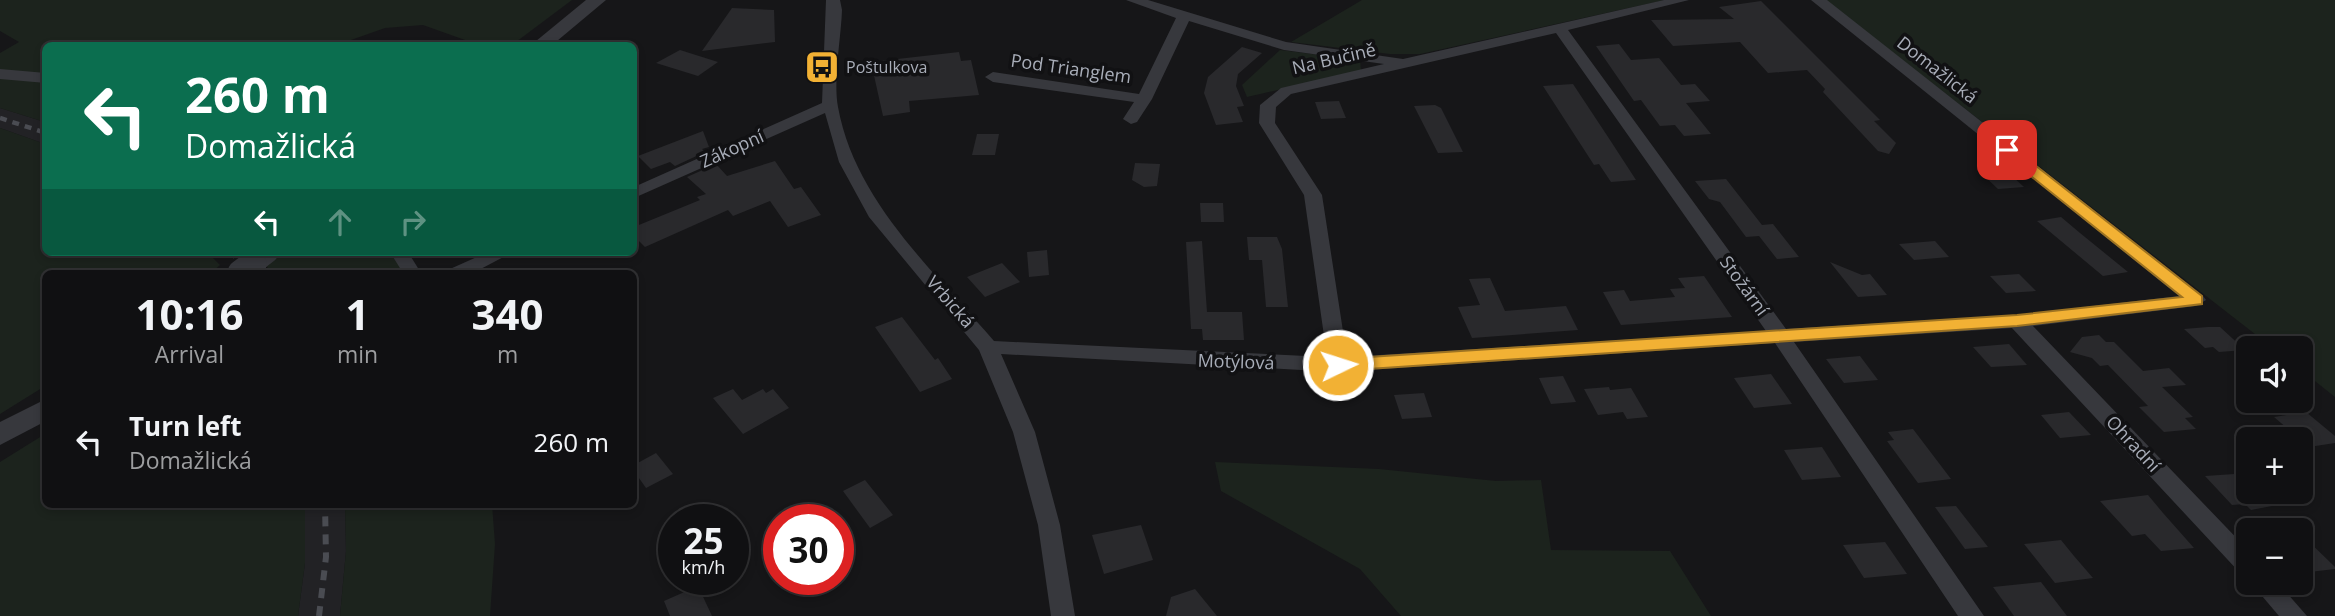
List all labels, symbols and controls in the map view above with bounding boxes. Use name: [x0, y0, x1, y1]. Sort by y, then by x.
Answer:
street label: Domažlická: [1892, 30, 1983, 108]
street label: Na Bučině: [1290, 37, 1378, 79]
bus stop icon: Poštulkova: [803, 48, 841, 86]
street label: Pod Trianglem: [1009, 48, 1133, 88]
place label: Poštulkova: [846, 56, 927, 78]
text: 260 m: [185, 61, 330, 127]
icon: left: [70, 70, 161, 161]
pin: [1977, 120, 2037, 180]
street label: Zákopní: [696, 123, 768, 173]
text: Domažlická: [185, 124, 356, 167]
icon: arrive: [1988, 131, 2026, 169]
icon: left: [248, 203, 286, 241]
icon: ahead: [321, 203, 359, 241]
icon: right: [394, 203, 432, 241]
street label: Stožární: [1715, 251, 1775, 321]
street label: Vrbická: [921, 270, 980, 333]
text: 10:16: [135, 285, 243, 342]
text: 1: [345, 285, 370, 342]
text: 340: [472, 285, 544, 342]
position arrow: [1301, 328, 1375, 402]
map controls: [2236, 336, 2313, 595]
button: sound: [2236, 336, 2313, 413]
text: Arrival: [155, 338, 224, 370]
text: min: [337, 338, 378, 370]
text: m: [497, 338, 518, 370]
street label: Motýlová: [1197, 348, 1275, 374]
text: Turn left: [129, 408, 241, 444]
street label: Ohradní: [2101, 410, 2166, 477]
icon: left: [70, 423, 108, 461]
text: 260 m: [534, 424, 609, 460]
button: +: [2236, 427, 2313, 504]
text: Domažlická: [129, 444, 252, 476]
speed limit sign: 30: [763, 504, 854, 595]
text: 25: [683, 517, 724, 564]
button: −: [2236, 518, 2313, 595]
text: km/h: [682, 555, 725, 579]

